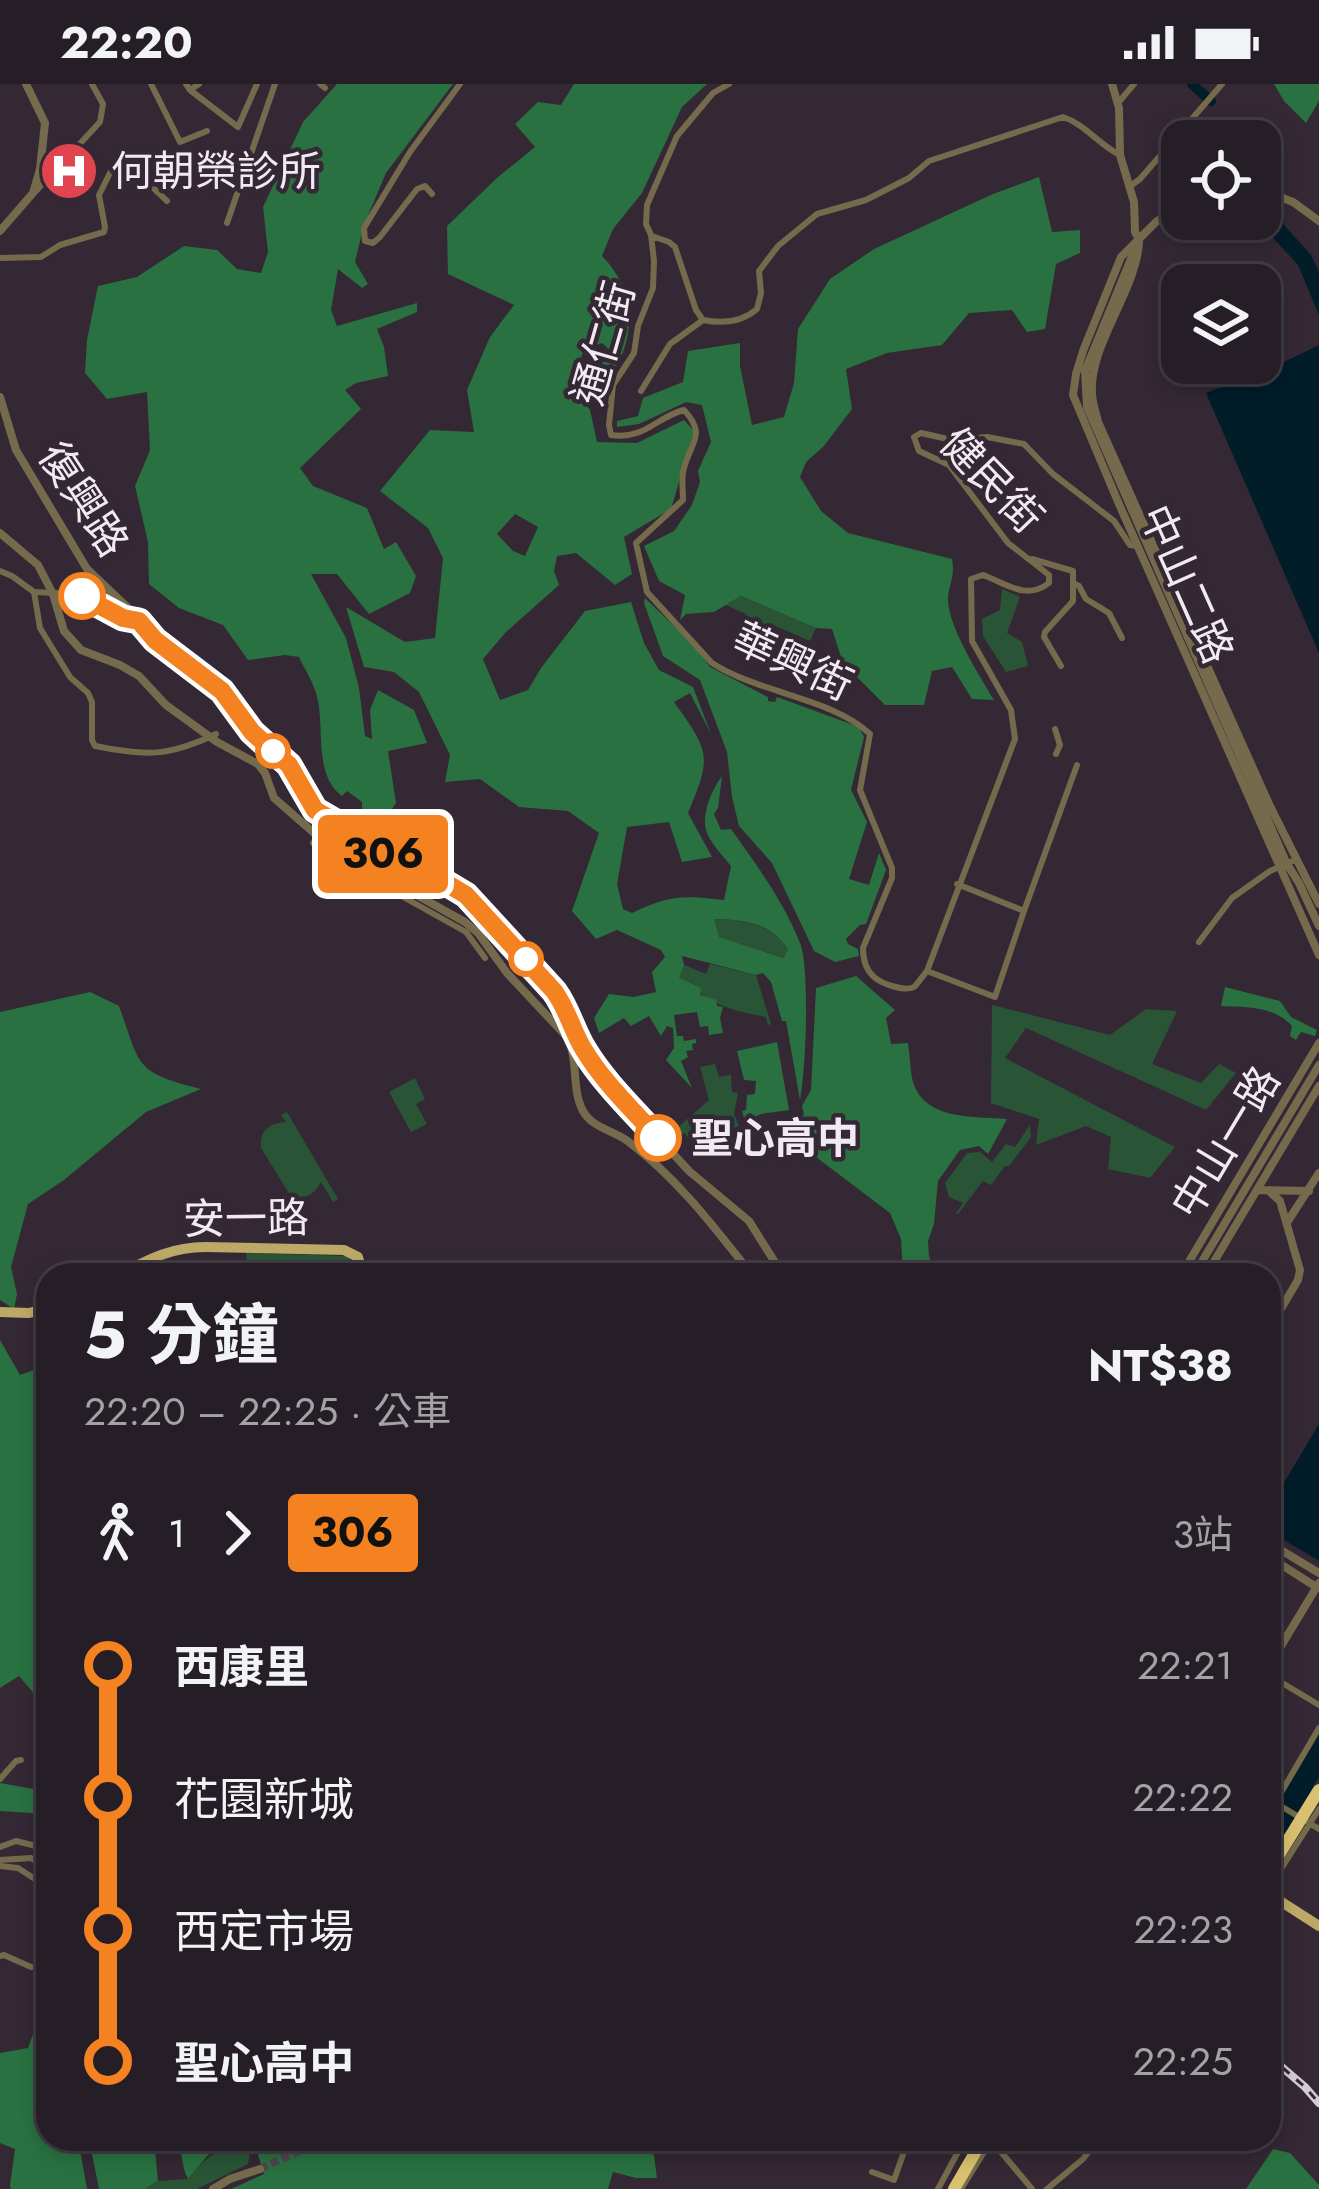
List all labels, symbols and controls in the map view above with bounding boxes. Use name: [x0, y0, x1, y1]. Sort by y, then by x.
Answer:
text: 22:20: [60, 10, 193, 75]
map controls: [1161, 120, 1281, 384]
button: locate: [1161, 120, 1281, 240]
hospital icon: 何朝榮診所: [38, 140, 100, 202]
place label: 何朝榮診所: [111, 141, 321, 202]
button: layers: [1161, 264, 1281, 384]
street label: 通仁街: [557, 274, 650, 412]
street label: 健民街: [926, 414, 1057, 547]
street label: 復興路: [24, 430, 143, 569]
street label: 中山二路: [1125, 495, 1249, 673]
unlabelled marker: [60, 574, 104, 618]
street label: 華興街: [723, 607, 863, 716]
unlabelled marker: [257, 735, 289, 767]
line badge: 306: [314, 815, 452, 893]
text: 306: [342, 823, 424, 884]
unlabelled marker: [510, 943, 542, 975]
street label: 中山一路: [1156, 1055, 1295, 1230]
place label: 聖心高中: [691, 1108, 859, 1169]
marker: 聖心高中: [636, 1116, 680, 1160]
street label: 安一路: [182, 1187, 310, 1250]
text: 5 分鐘: [84, 1287, 278, 1383]
text: NT$38: [1088, 1333, 1233, 1398]
text: 22:20 – 22:25 · 公車: [84, 1383, 451, 1440]
icon: walk: [84, 1500, 150, 1566]
icon: forward: [204, 1500, 270, 1566]
text: 306: [312, 1502, 394, 1563]
text: 1: [168, 1505, 186, 1562]
text: 3站: [1173, 1506, 1233, 1563]
text: 西康里: [174, 1635, 309, 1700]
text: 22:21: [1137, 1637, 1233, 1694]
text: 花園新城: [174, 1767, 354, 1832]
text: 22:22: [1133, 1769, 1233, 1826]
text: 西定市場: [174, 1899, 354, 1964]
text: 22:23: [1133, 1901, 1233, 1958]
text: 聖心高中: [174, 2031, 354, 2096]
text: 22:25: [1133, 2033, 1233, 2090]

